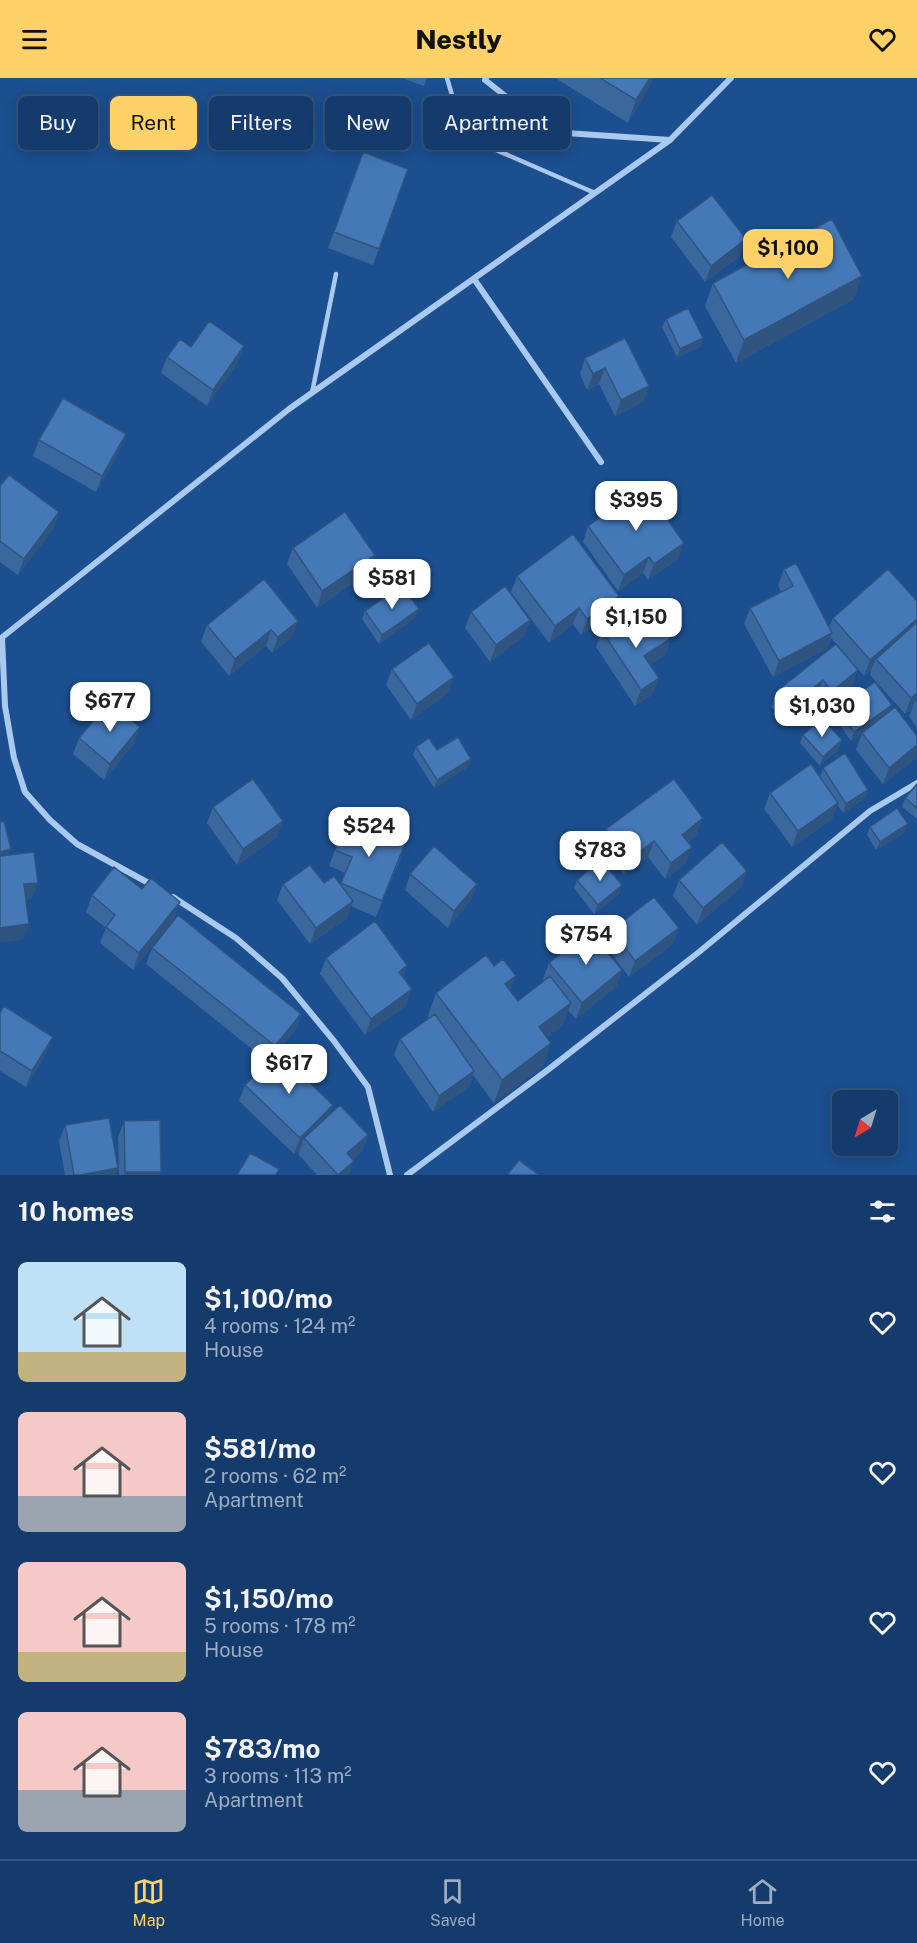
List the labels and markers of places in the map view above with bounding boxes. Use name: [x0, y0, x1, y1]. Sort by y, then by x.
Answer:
pin: $1,100: [739, 229, 837, 280]
pin: $395: [600, 481, 672, 532]
pin: $581: [356, 559, 428, 610]
pin: $1,150: [587, 598, 685, 649]
pin: $677: [74, 682, 146, 733]
pin: $1,030: [773, 687, 871, 738]
pin: $524: [333, 807, 405, 858]
pin: $783: [564, 831, 636, 882]
pin: $754: [550, 915, 622, 966]
pin: $617: [253, 1044, 325, 1095]

